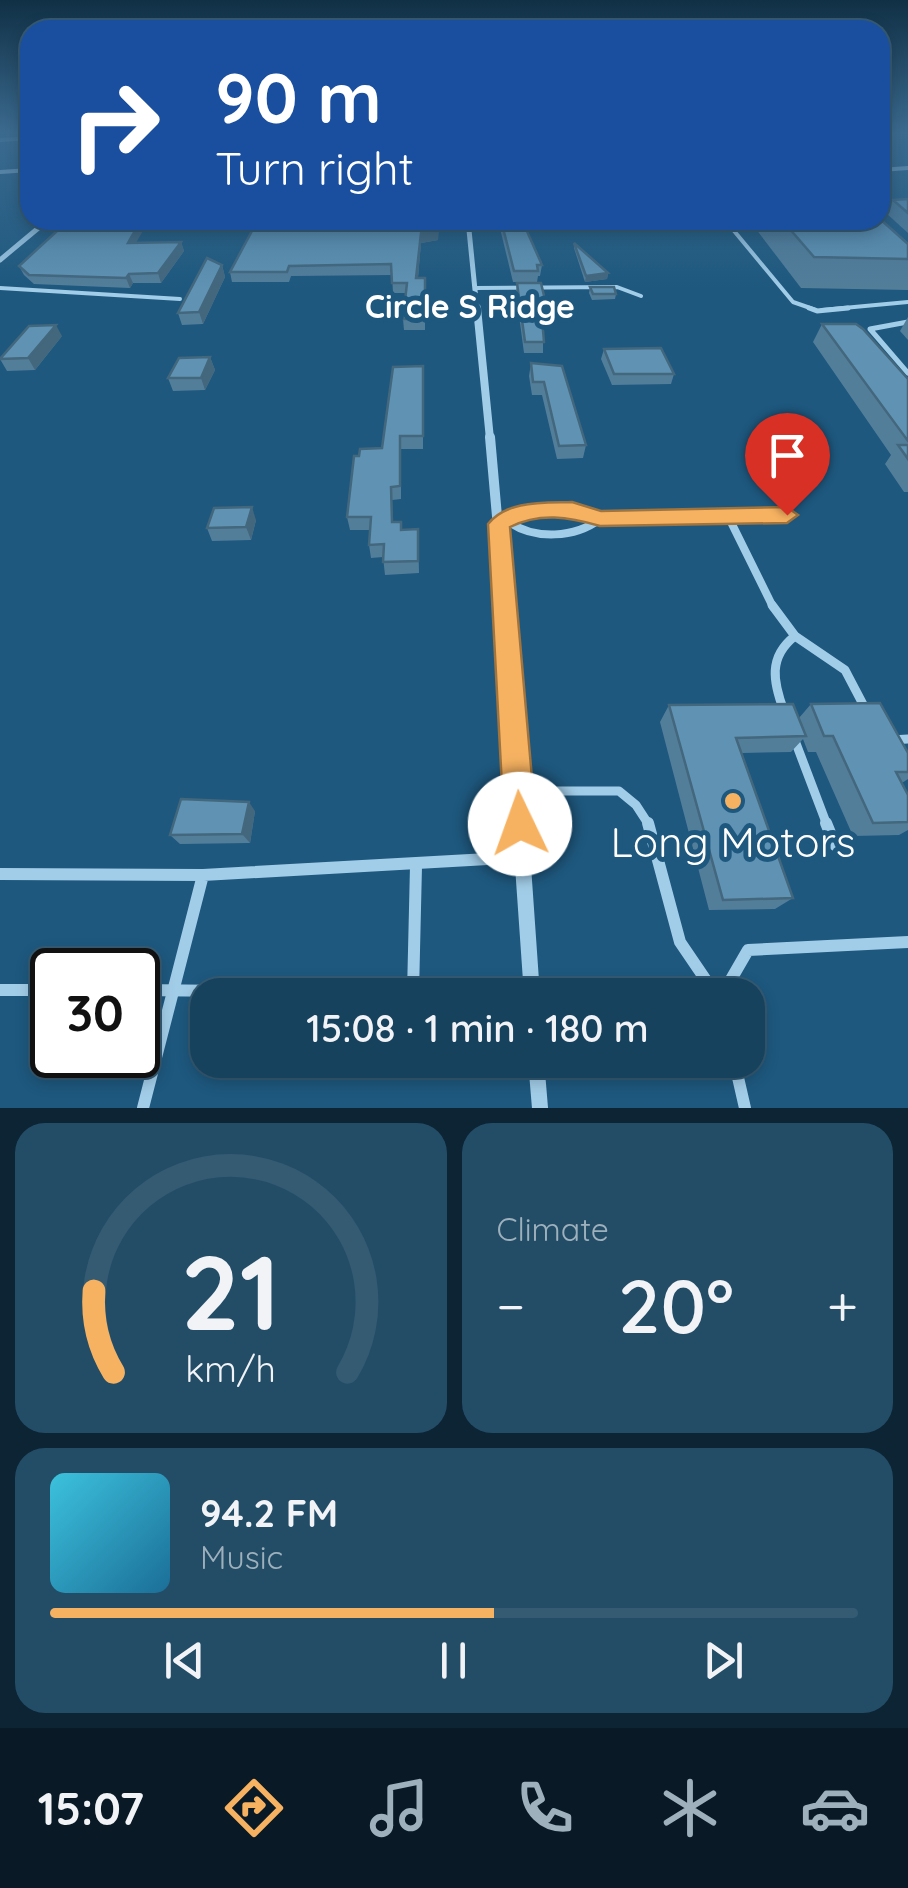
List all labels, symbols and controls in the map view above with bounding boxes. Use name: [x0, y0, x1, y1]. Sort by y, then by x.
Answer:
text: 90 m: [215, 53, 382, 141]
icon: right: [50, 60, 180, 190]
text: Turn right: [215, 140, 414, 196]
district label: Circle S Ridge: [365, 286, 575, 326]
pin: [745, 413, 830, 516]
icon: arrive: [760, 428, 815, 483]
position arrow: [468, 772, 572, 876]
marker: Long Motors: [722, 790, 744, 812]
place label: Long Motors: [610, 815, 856, 868]
speed limit sign: 30: [30, 948, 160, 1078]
text: 15:08 · 1 min · 180 m: [306, 1004, 649, 1052]
text: Climate: [497, 1209, 609, 1249]
text: 21: [181, 1226, 281, 1356]
text: 20°: [618, 1258, 734, 1352]
text: −: [497, 1271, 525, 1340]
text: +: [827, 1271, 858, 1340]
text: km/h: [185, 1346, 276, 1391]
text: 94.2 FM: [200, 1489, 338, 1537]
text: Music: [200, 1537, 283, 1577]
icon: previous: [157, 1633, 212, 1688]
icon: pause: [426, 1633, 481, 1688]
icon: next: [696, 1633, 751, 1688]
icon: directions: [219, 1773, 289, 1843]
icon: music: [364, 1773, 434, 1843]
icon: phone: [510, 1773, 580, 1843]
icon: climate: [655, 1773, 725, 1843]
icon: car: [800, 1773, 870, 1843]
text: 15:07: [38, 1780, 144, 1836]

